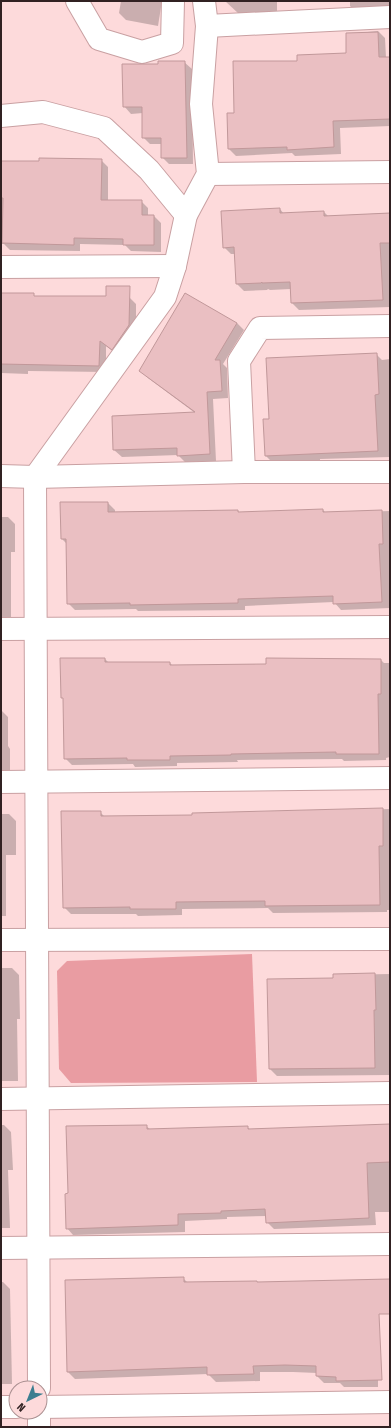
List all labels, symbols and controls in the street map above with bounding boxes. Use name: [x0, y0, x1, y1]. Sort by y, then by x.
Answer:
north arrow: [8, 1380, 48, 1420]
text: N: [15, 1400, 28, 1414]

